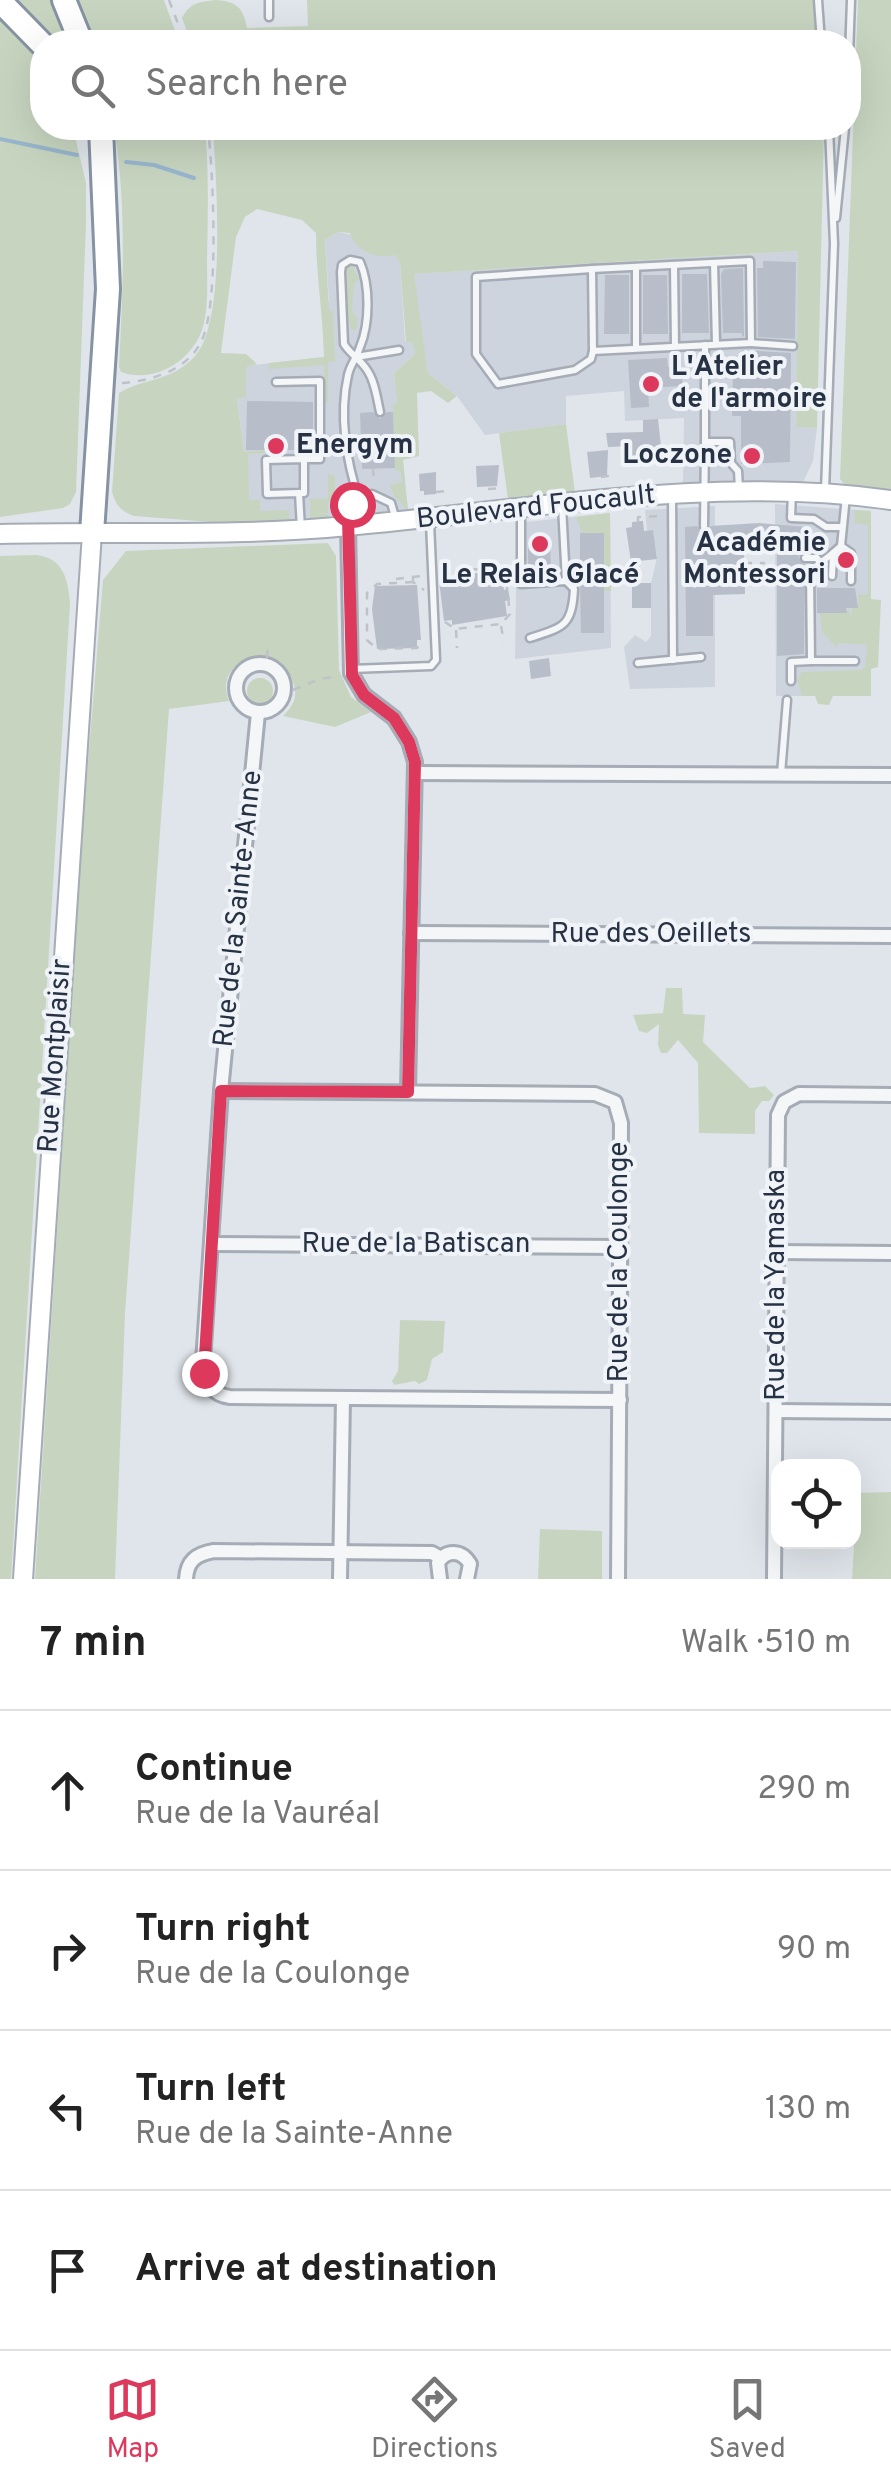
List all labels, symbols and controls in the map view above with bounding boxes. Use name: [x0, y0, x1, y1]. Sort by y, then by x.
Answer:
search box: [30, 30, 861, 140]
icon: search: [65, 58, 120, 113]
text: Search here: [145, 61, 348, 110]
place label: L'Atelier de l'armoire: [671, 350, 827, 418]
marker: L'Atelier de l'armoire: [640, 373, 662, 395]
place label: Energym: [296, 428, 413, 464]
marker: Energym: [265, 435, 287, 457]
place label: Loczone: [622, 438, 732, 474]
marker: Loczone: [741, 445, 763, 467]
street label: Boulevard Foucault: [415, 478, 657, 538]
route start: [330, 482, 376, 528]
place label: Académie Montessori: [683, 526, 826, 594]
marker: Le Relais Glacé: [529, 533, 551, 555]
marker: Académie Montessori: [835, 549, 857, 571]
place label: Le Relais Glacé: [441, 558, 639, 594]
street label: Rue de la Sainte-Anne: [207, 769, 271, 1049]
street label: Rue des Oeillets: [551, 917, 751, 953]
street label: Rue Montplaisir: [31, 958, 81, 1154]
street label: Rue de la Coulonge: [602, 1142, 638, 1382]
street label: Rue de la Yamaska: [759, 1169, 795, 1401]
street label: Rue de la Batiscan: [302, 1227, 530, 1263]
route end: [182, 1351, 228, 1397]
map controls: [771, 1459, 861, 1549]
button: locate: [771, 1459, 861, 1549]
text: 7 min: [40, 1618, 147, 1671]
text: Walk · 510 m: [681, 1624, 851, 1664]
text: Continue: [135, 1746, 293, 1795]
icon: ahead: [40, 1763, 95, 1818]
text: 290 m: [757, 1770, 851, 1810]
text: Rue de la Vauréal: [135, 1795, 380, 1835]
text: Turn right: [135, 1906, 310, 1955]
icon: right: [40, 1923, 95, 1978]
text: 90 m: [777, 1930, 851, 1970]
text: Rue de la Coulonge: [135, 1955, 410, 1995]
text: Turn left: [135, 2066, 287, 2115]
icon: left: [40, 2083, 95, 2138]
text: 130 m: [765, 2090, 851, 2130]
text: Rue de la Sainte-Anne: [135, 2115, 453, 2155]
icon: arrive: [40, 2243, 95, 2298]
text: Arrive at destination: [135, 2246, 498, 2295]
tab: Map: [105, 2372, 160, 2468]
tab: Directions: [371, 2372, 498, 2468]
tab: Saved: [709, 2372, 786, 2468]

